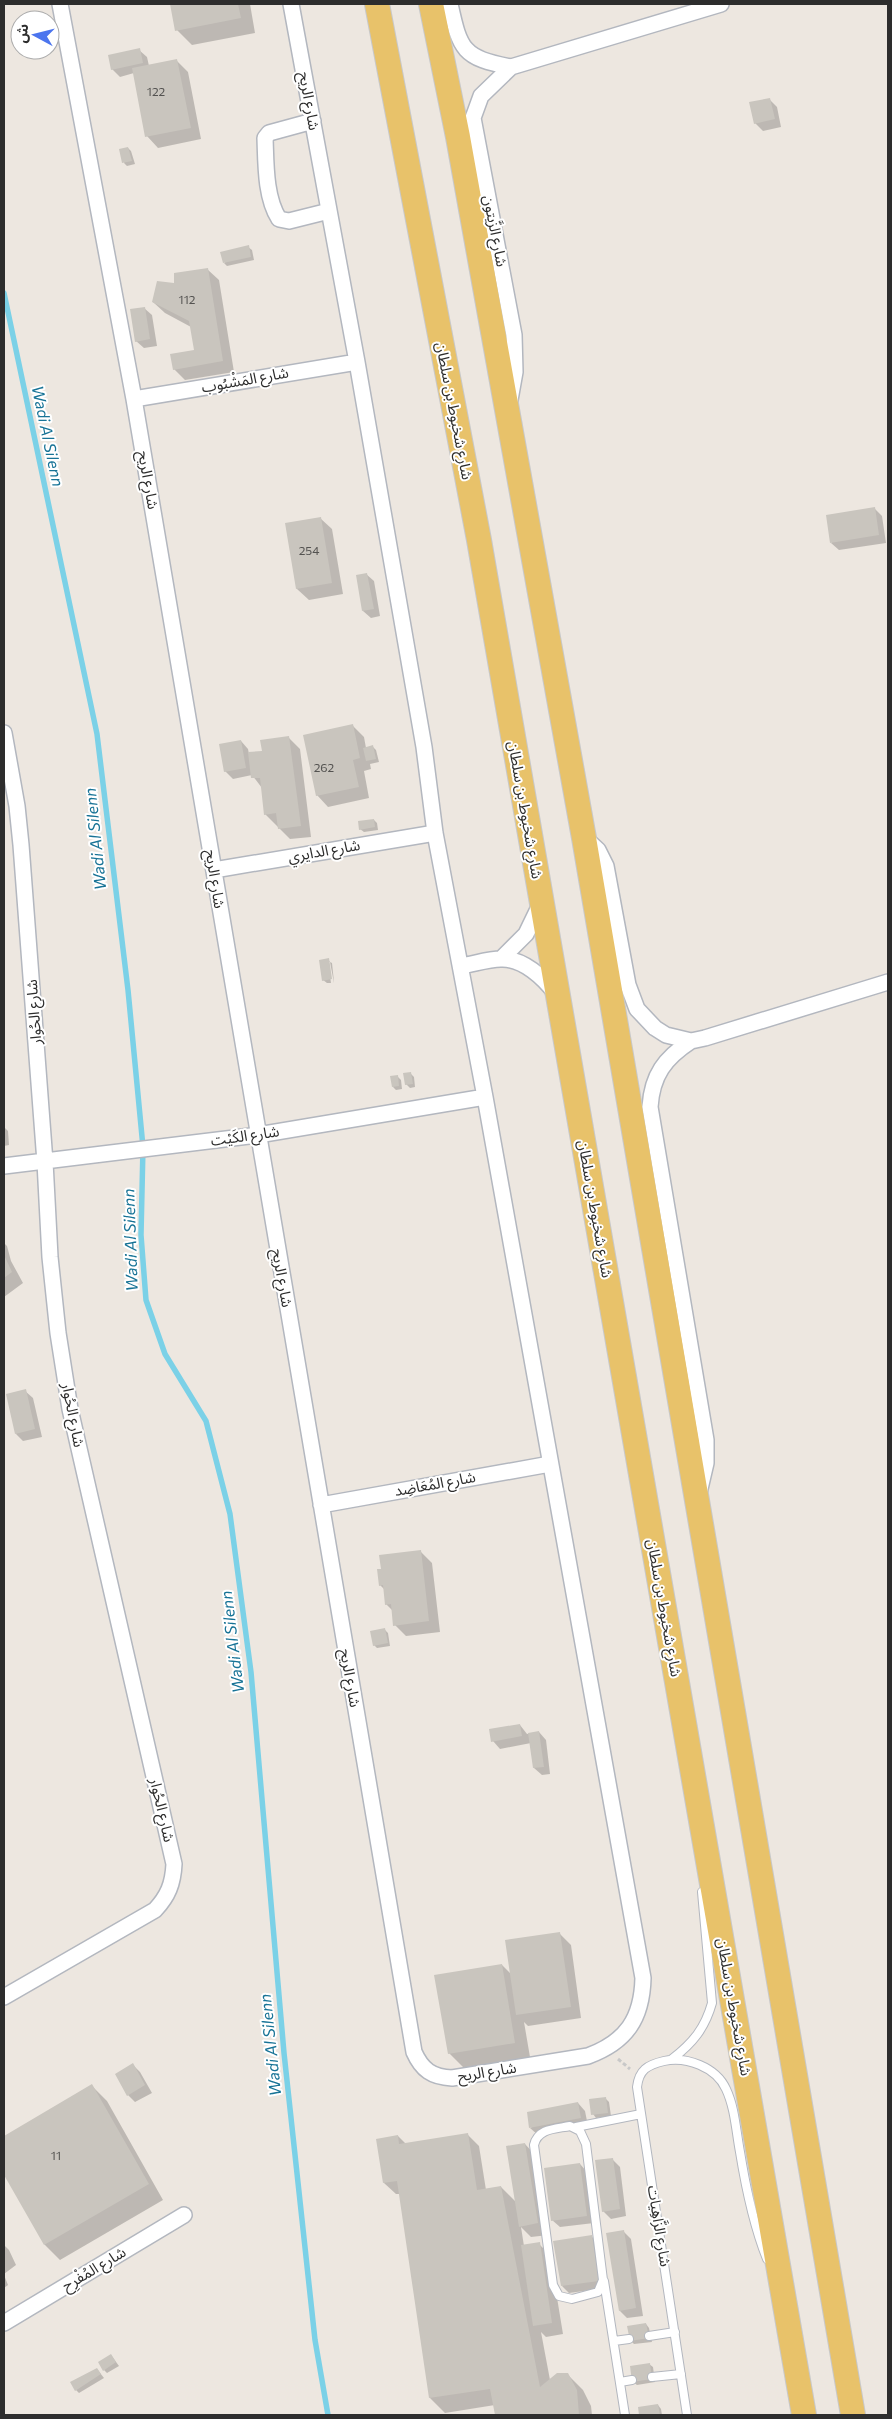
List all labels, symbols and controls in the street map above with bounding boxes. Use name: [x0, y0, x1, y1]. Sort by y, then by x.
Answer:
north arrow: [10, 10, 60, 60]
text: ش: [12, 23, 31, 44]
street label: شارع الريح: [292, 70, 324, 133]
house number: 122: [147, 84, 166, 98]
street label: شارع الزَّيتون: [476, 193, 512, 269]
house number: 112: [179, 292, 196, 306]
street label: شارع شخبوط بن سلطان: [429, 341, 477, 482]
street label: شارع المَشْبُوب: [200, 362, 291, 399]
water label: Wadi Al Silenn: [29, 384, 68, 488]
street label: شارع الريح: [131, 449, 163, 512]
house number: 254: [299, 543, 319, 557]
street label: شارع شخبوط بن سلطان: [501, 739, 547, 881]
house number: 262: [314, 760, 335, 774]
water label: Wadi Al Silenn: [80, 787, 109, 891]
street label: شارع الدايري: [286, 835, 362, 869]
street label: شارع الريح: [199, 848, 230, 910]
street label: شارع الحُوار: [22, 978, 48, 1046]
street label: شارع الكَيْت: [209, 1121, 281, 1153]
street label: شارع شخبوط بن سلطان: [571, 1138, 617, 1280]
water label: Wadi Al Silenn: [118, 1188, 141, 1292]
street label: شارع الريح: [265, 1247, 297, 1310]
street label: شارع الحُوار: [55, 1380, 89, 1450]
street label: شارع المُعَاضِد: [393, 1467, 478, 1503]
street label: شارع شخبوط بن سلطان: [640, 1537, 686, 1679]
water label: Wadi Al Silenn: [216, 1590, 247, 1694]
street label: شارع الريح: [333, 1647, 365, 1710]
street label: شارع الحُوار: [143, 1775, 179, 1845]
street label: شارع شخبوط بن سلطان: [710, 1936, 756, 2078]
water label: Wadi Al Silenn: [255, 1993, 284, 2097]
street label: شارع الريح: [456, 2057, 518, 2088]
house number: 11: [51, 2148, 61, 2162]
street label: شارع الزَّاهِيات: [641, 2184, 676, 2269]
street label: شارع المُفْرِح: [58, 2242, 131, 2298]

